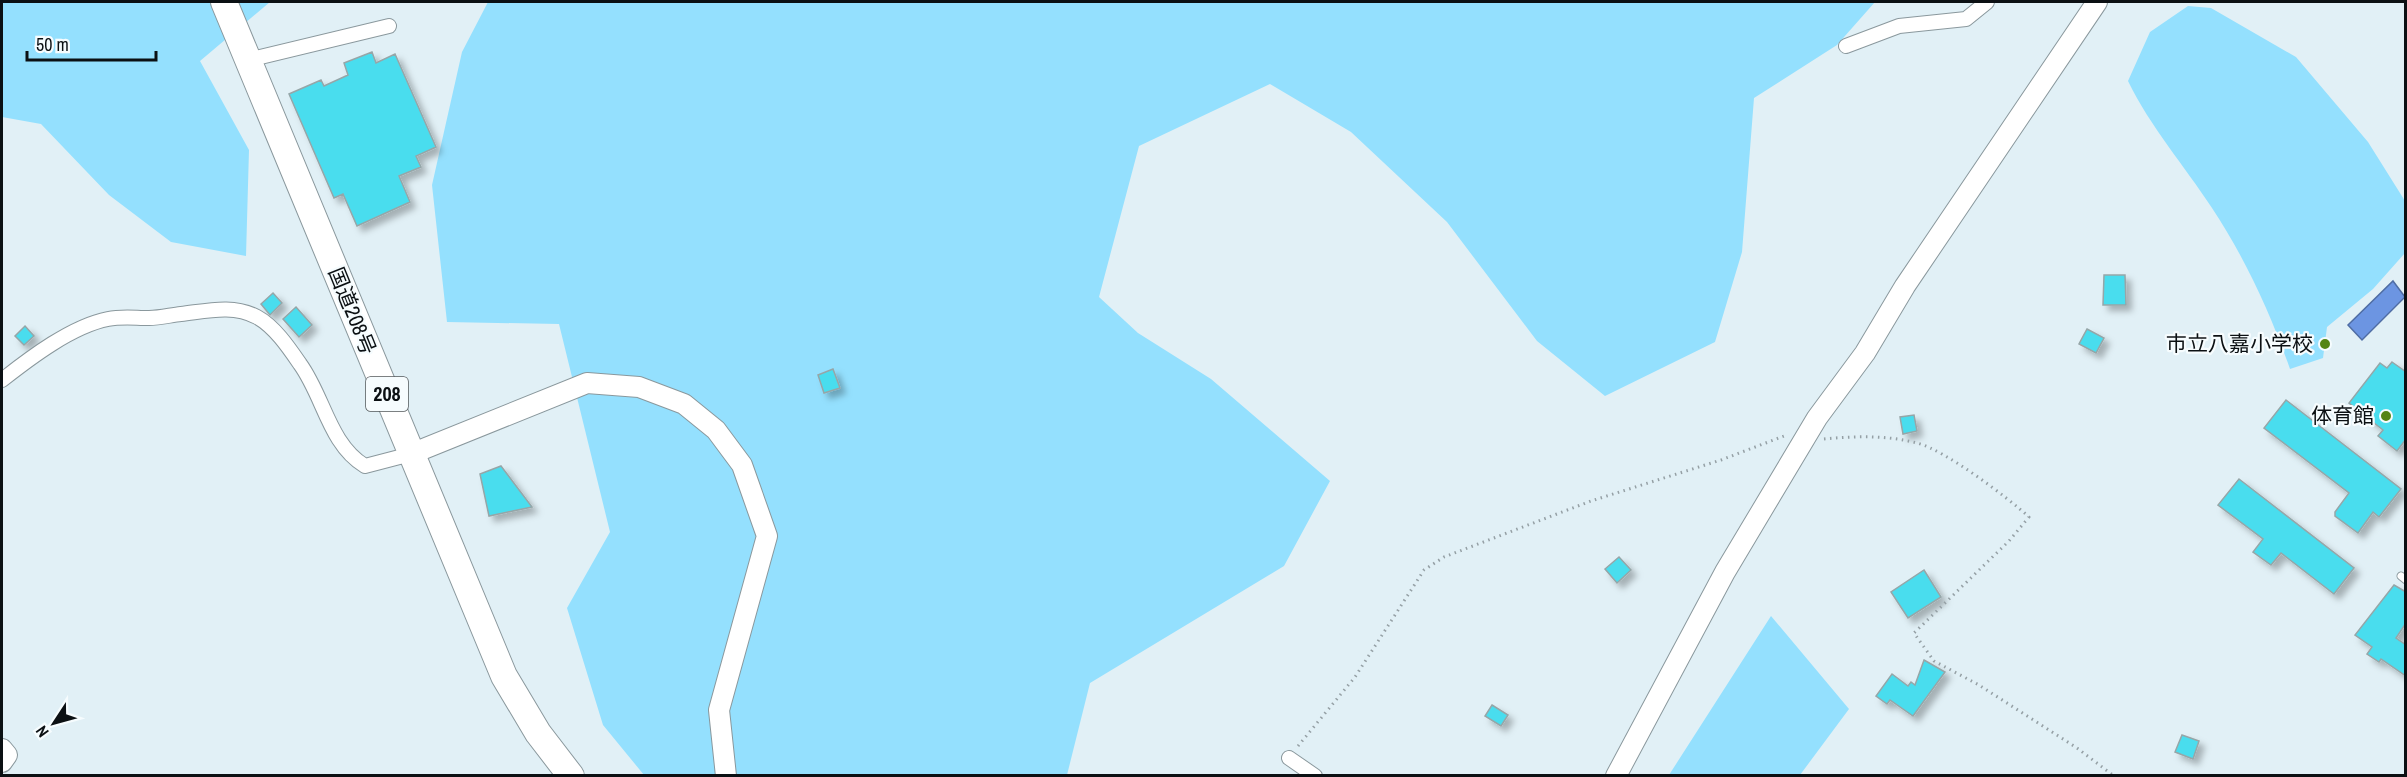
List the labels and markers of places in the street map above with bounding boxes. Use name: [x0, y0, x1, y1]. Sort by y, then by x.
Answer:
place label: 市立八嘉小学校: [2166, 329, 2313, 358]
marker: 市立八嘉小学校: [2318, 337, 2332, 351]
place label: 体育館: [2311, 401, 2374, 430]
marker: 体育館: [2379, 409, 2393, 423]

